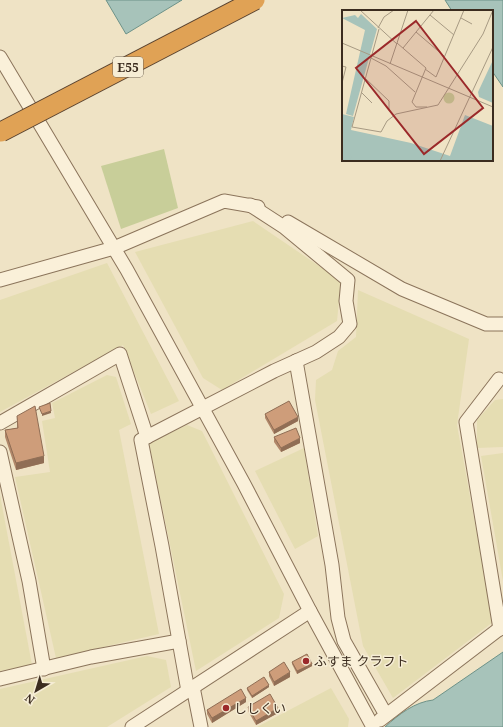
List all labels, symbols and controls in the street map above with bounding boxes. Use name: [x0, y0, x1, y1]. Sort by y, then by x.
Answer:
inset map: [342, 10, 493, 161]
road number: E55: [113, 57, 143, 77]
place label: ふすま クラフト: [314, 652, 408, 670]
marker: ふすま クラフト: [301, 656, 311, 666]
north arrow: [16, 671, 56, 711]
text: N: [21, 690, 38, 708]
place label: ししくい: [234, 699, 286, 717]
marker: ししくい: [221, 703, 231, 713]

